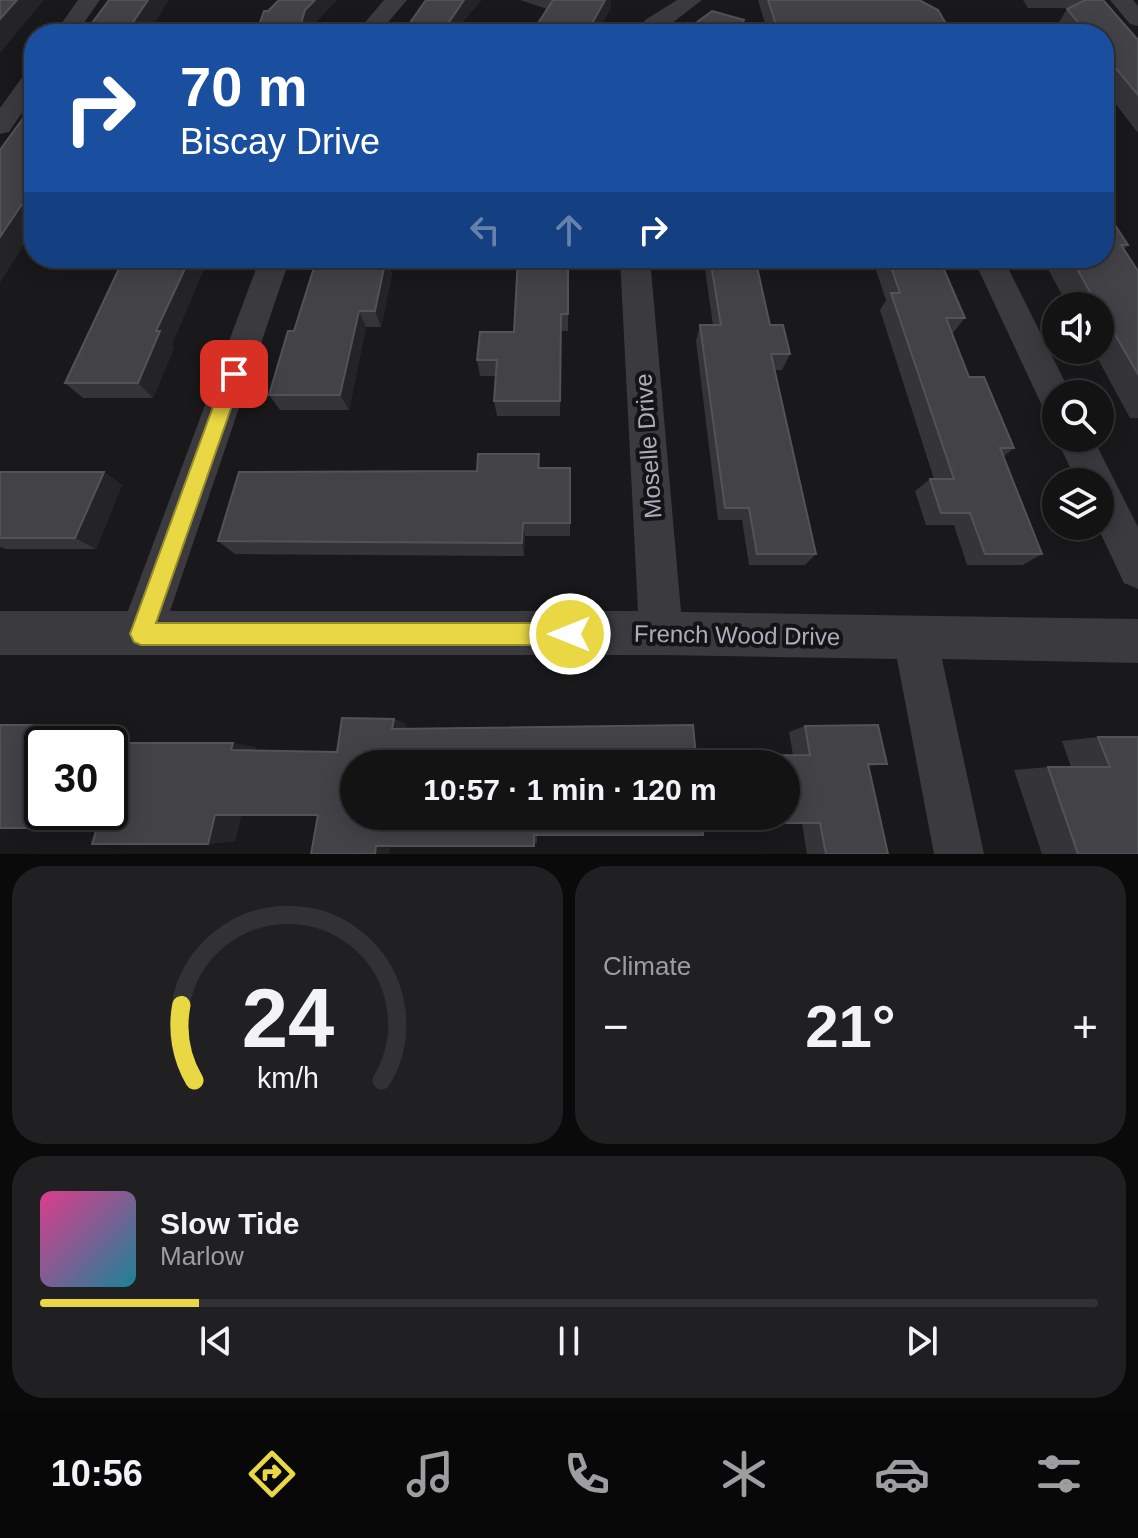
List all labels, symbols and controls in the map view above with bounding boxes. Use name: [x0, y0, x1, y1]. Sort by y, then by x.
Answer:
text: 70 m: [180, 55, 308, 118]
icon: right: [48, 56, 152, 160]
text: Biscay Drive: [180, 121, 380, 162]
icon: left: [463, 208, 507, 252]
icon: ahead: [547, 208, 591, 252]
icon: right: [631, 208, 675, 252]
map controls: [1042, 292, 1114, 540]
button: sound: [1042, 292, 1114, 364]
pin: [200, 340, 268, 408]
icon: arrive: [212, 352, 256, 396]
street label: Moselle Drive: [629, 373, 667, 519]
button: search: [1042, 380, 1114, 452]
button: layers: [1042, 468, 1114, 540]
position arrow: [528, 592, 612, 676]
street label: French Wood Drive: [634, 620, 840, 650]
speed limit sign: 30: [24, 726, 128, 830]
text: 10:57 · 1 min · 120 m: [423, 773, 717, 806]
text: Climate: [603, 951, 691, 981]
text: 24: [241, 972, 334, 1065]
text: 21°: [805, 993, 896, 1060]
text: −: [603, 1002, 629, 1051]
text: +: [1072, 1002, 1098, 1051]
text: km/h: [257, 1062, 318, 1094]
text: Slow Tide: [160, 1207, 299, 1240]
text: Marlow: [160, 1241, 244, 1271]
icon: previous: [194, 1319, 238, 1363]
icon: pause: [547, 1319, 591, 1363]
icon: next: [900, 1319, 944, 1363]
icon: directions: [244, 1446, 300, 1502]
icon: music: [402, 1446, 458, 1502]
icon: phone: [559, 1446, 615, 1502]
icon: climate: [716, 1446, 772, 1502]
icon: car: [874, 1446, 930, 1502]
icon: filters: [1031, 1446, 1087, 1502]
text: 10:56: [51, 1453, 143, 1494]

